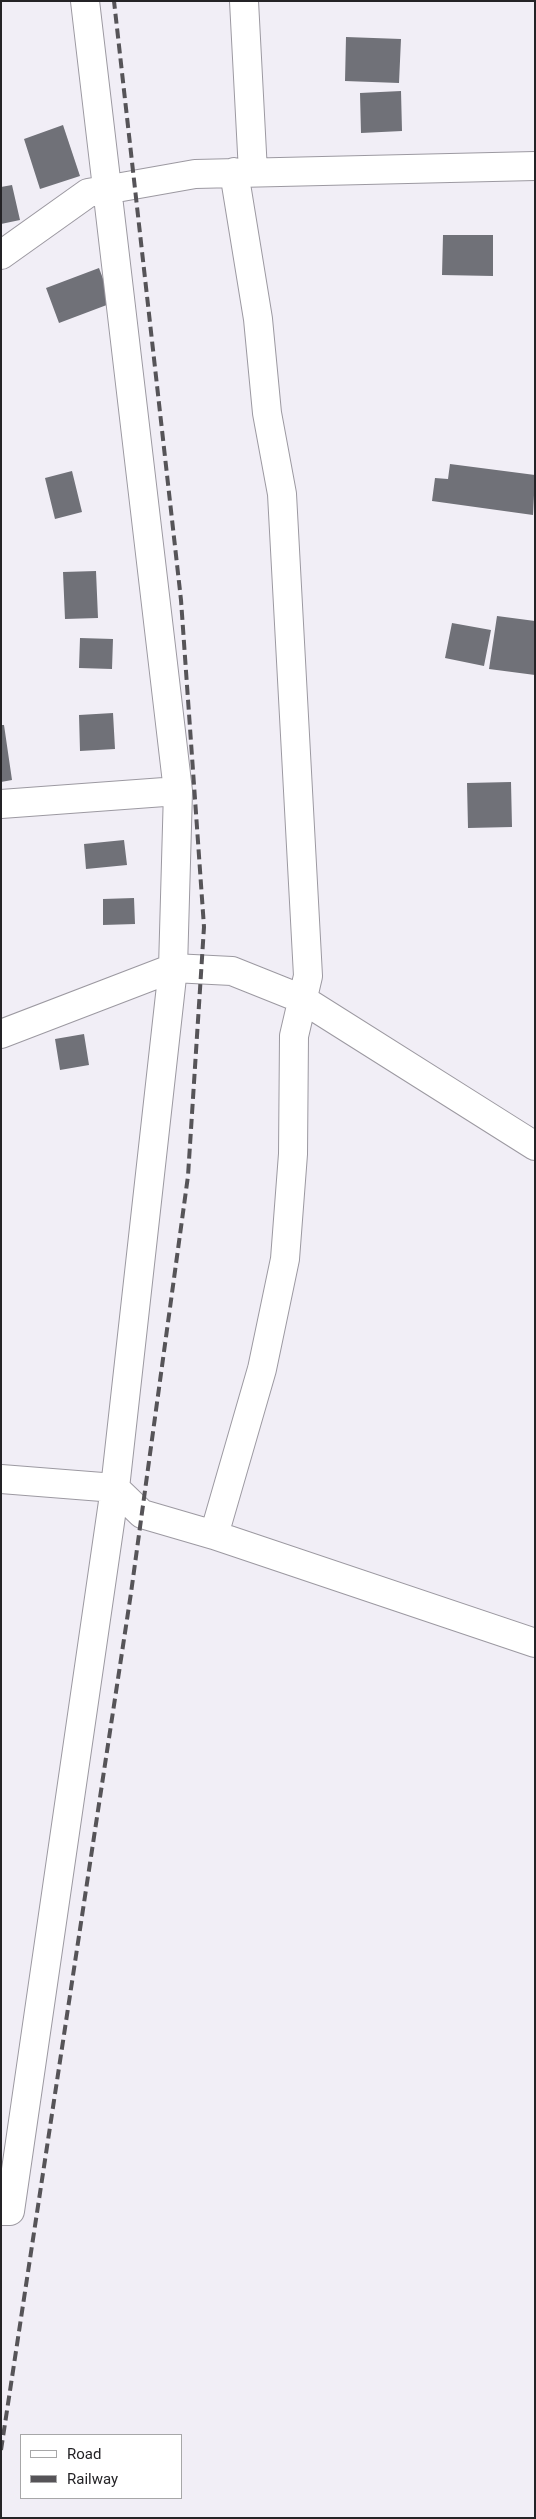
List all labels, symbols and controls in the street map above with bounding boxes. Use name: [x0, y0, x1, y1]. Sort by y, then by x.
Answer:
legend: [20, 2434, 182, 2499]
text: Road: [67, 2445, 101, 2463]
text: Railway: [67, 2470, 118, 2488]

